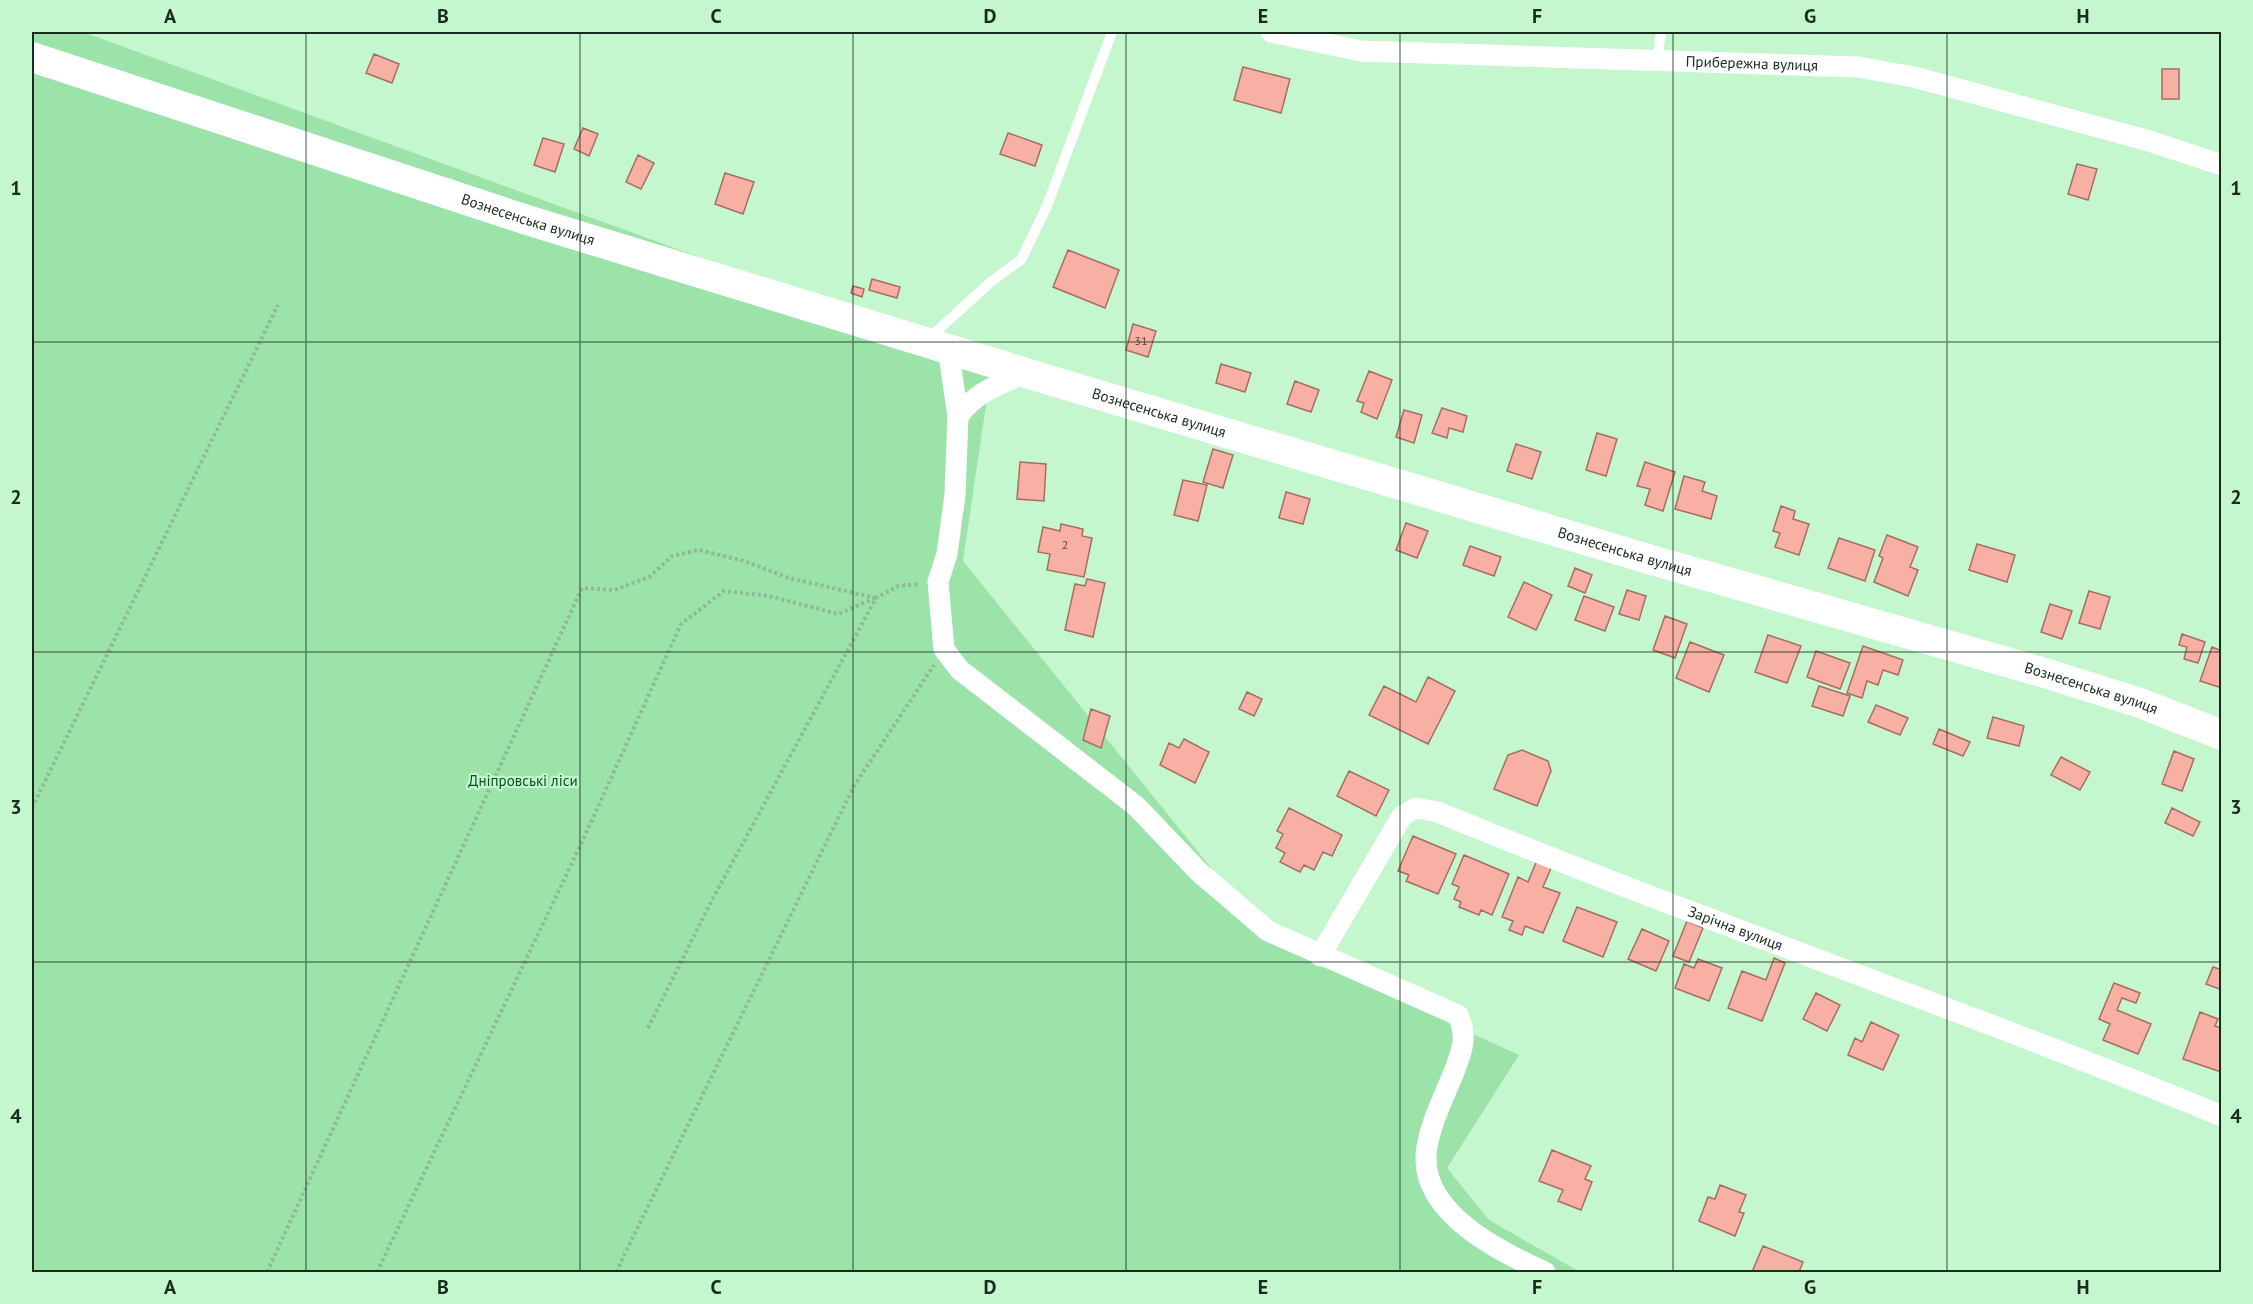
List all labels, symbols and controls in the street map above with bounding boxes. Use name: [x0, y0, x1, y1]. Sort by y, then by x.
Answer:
text: A: [164, 3, 177, 29]
text: B: [437, 3, 449, 29]
text: C: [710, 3, 722, 29]
text: D: [984, 3, 997, 29]
text: E: [1258, 3, 1268, 29]
text: F: [1532, 3, 1542, 29]
text: G: [1804, 3, 1816, 29]
text: H: [2076, 3, 2090, 29]
street label: Прибережна вулиця: [1685, 51, 1818, 75]
text: 1: [10, 175, 22, 201]
text: 1: [2230, 175, 2242, 201]
street label: Вознесенська вулиця: [459, 189, 597, 249]
house number: 31: [1134, 333, 1148, 348]
street label: Вознесенська вулиця: [1090, 383, 1229, 441]
text: 2: [10, 484, 22, 510]
text: 2: [2230, 484, 2242, 510]
street label: Вознесенська вулиця: [1556, 522, 1694, 580]
house number: 2: [1062, 537, 1068, 552]
street label: Вознесенська вулиця: [2023, 658, 2161, 718]
park label: Дніпровські ліси: [468, 771, 578, 790]
text: 3: [10, 794, 22, 820]
text: 3: [2230, 794, 2242, 820]
street label: Зарічна вулиця: [1685, 901, 1786, 955]
text: 4: [10, 1103, 22, 1129]
text: 4: [2230, 1103, 2242, 1129]
text: A: [164, 1274, 177, 1300]
text: B: [437, 1274, 449, 1300]
text: C: [710, 1274, 722, 1300]
text: D: [984, 1274, 997, 1300]
text: E: [1258, 1274, 1268, 1300]
text: F: [1532, 1274, 1542, 1300]
text: G: [1804, 1274, 1816, 1300]
text: H: [2076, 1274, 2090, 1300]

